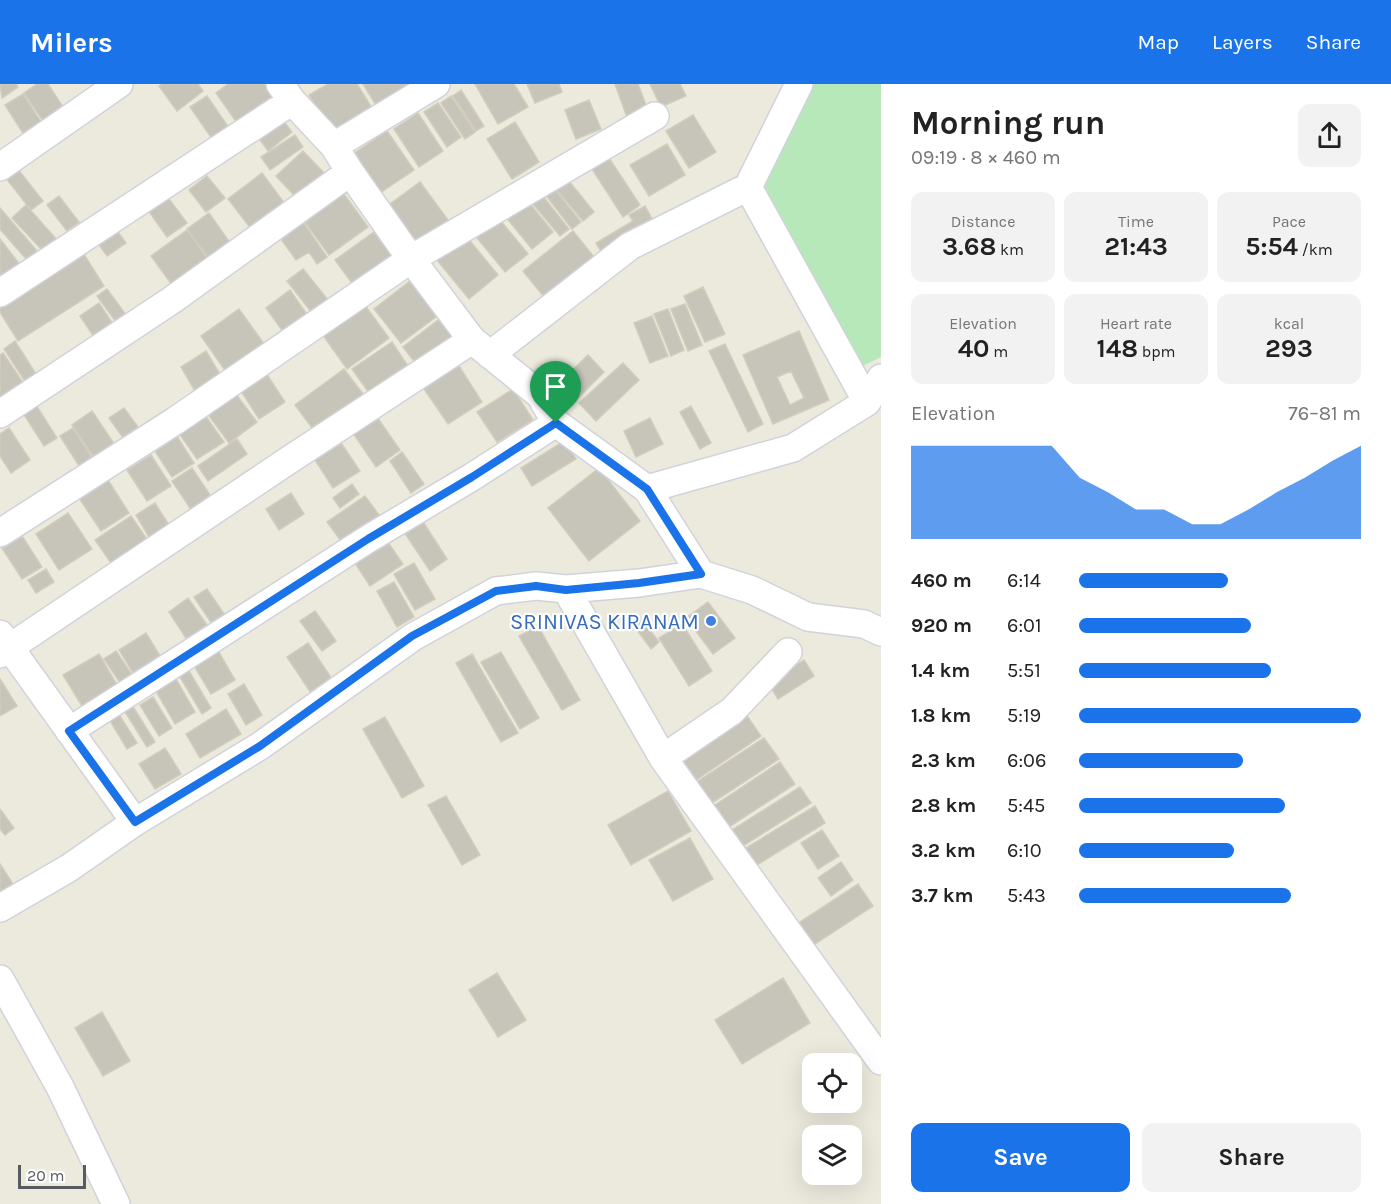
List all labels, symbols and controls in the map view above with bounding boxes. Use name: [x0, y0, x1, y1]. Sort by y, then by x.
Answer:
text: Milers: [30, 26, 113, 59]
text: Map: [1137, 30, 1179, 54]
text: Layers: [1212, 30, 1273, 54]
text: Share: [1306, 30, 1361, 54]
text: Morning run: [911, 104, 1105, 142]
button: share: [1298, 104, 1361, 167]
text: 09:19 · 8 × 460 m: [911, 146, 1061, 169]
text: Distance: [951, 212, 1015, 231]
text: Time: [1118, 212, 1154, 231]
text: Pace: [1272, 212, 1306, 231]
text: 3.68: [942, 231, 996, 262]
text: 21:43: [1104, 231, 1168, 262]
text: 5:54: [1245, 231, 1298, 262]
text: km: [996, 240, 1024, 259]
text: /km: [1298, 240, 1333, 259]
text: Elevation: [949, 314, 1017, 333]
text: Heart rate: [1100, 314, 1172, 333]
text: kcal: [1274, 314, 1304, 333]
text: 40: [958, 333, 990, 364]
text: 148: [1096, 333, 1138, 364]
text: 293: [1265, 333, 1313, 364]
text: m: [990, 342, 1008, 361]
text: bpm: [1138, 342, 1176, 361]
pin: [530, 361, 581, 423]
icon: arrive: [539, 370, 572, 403]
text: Elevation: [911, 402, 996, 425]
text: 76–81 m: [1288, 402, 1361, 425]
text: 460 m: [911, 569, 972, 592]
text: 6:14: [1007, 569, 1041, 592]
place label: SRINIVAS KIRANAM: [510, 609, 699, 635]
marker: SRINIVAS KIRANAM: [704, 614, 718, 628]
text: 920 m: [911, 614, 972, 637]
text: 6:01: [1007, 614, 1042, 637]
text: 1.4 km: [911, 659, 970, 682]
text: 5:51: [1007, 659, 1041, 682]
text: 1.8 km: [911, 704, 971, 727]
text: 5:19: [1007, 704, 1041, 727]
text: 2.3 km: [911, 749, 976, 772]
text: 6:06: [1007, 749, 1046, 772]
text: 2.8 km: [911, 794, 976, 817]
text: 5:45: [1007, 794, 1045, 817]
text: 3.2 km: [911, 839, 976, 862]
text: 6:10: [1007, 839, 1042, 862]
text: 3.7 km: [911, 884, 974, 907]
text: 5:43: [1007, 884, 1046, 907]
map controls: [802, 1053, 862, 1185]
button: locate: [802, 1053, 862, 1113]
button: Save: [911, 1123, 1130, 1192]
button: Share: [1142, 1123, 1361, 1192]
button: layers: [802, 1125, 862, 1185]
scale bar: [18, 1162, 86, 1190]
text: 20 m: [27, 1166, 65, 1185]

